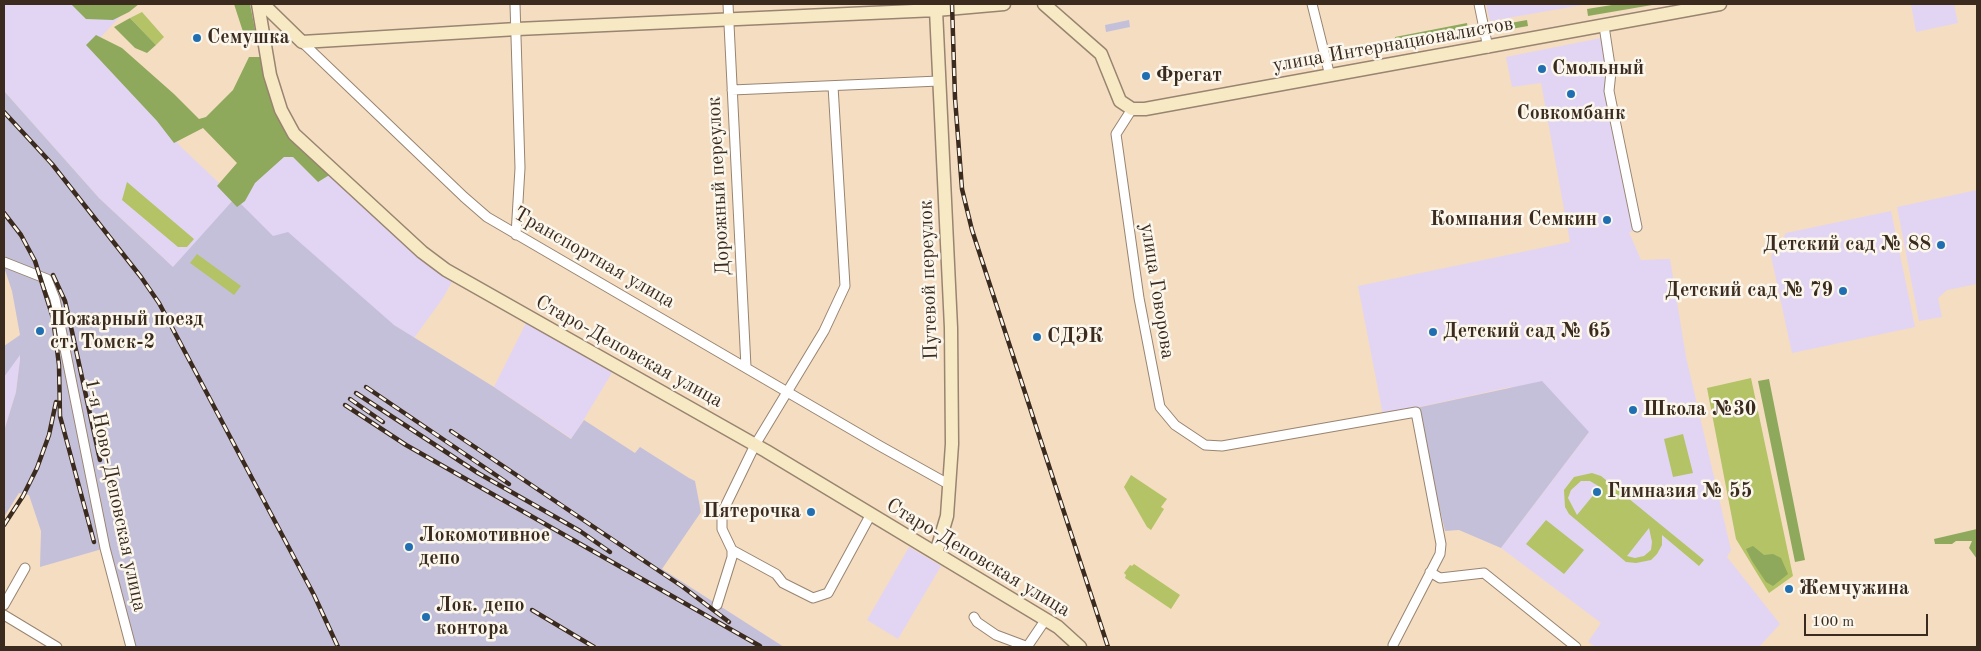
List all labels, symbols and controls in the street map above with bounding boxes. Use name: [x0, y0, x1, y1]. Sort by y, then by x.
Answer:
street label: улица Интернационалистов: [1271, 12, 1515, 78]
place label: Семушка: [207, 26, 290, 50]
marker: Семушка: [191, 32, 203, 44]
place label: Смольный: [1552, 57, 1644, 81]
marker: Смольный: [1536, 63, 1548, 75]
place label: Фрегат: [1156, 64, 1222, 88]
marker: Фрегат: [1140, 70, 1152, 82]
marker: Совкомбанк: [1565, 88, 1577, 100]
street label: Дорожный переулок: [702, 96, 736, 276]
place label: Совкомбанк: [1517, 102, 1625, 126]
street label: Путевой переулок: [914, 200, 944, 360]
street label: Транспортная улица: [509, 202, 679, 314]
place label: Компания Семкин: [1430, 208, 1597, 232]
marker: Компания Семкин: [1601, 214, 1613, 226]
street label: улица Говорова: [1134, 221, 1180, 361]
place label: Детский сад № 88: [1763, 233, 1931, 257]
marker: Детский сад № 88: [1935, 239, 1947, 251]
place label: Детский сад № 79: [1665, 279, 1833, 303]
marker: Детский сад № 79: [1837, 285, 1849, 297]
street label: Старо-Деповская улица: [531, 290, 727, 414]
place label: Пожарный поезд ст. Томск-2: [50, 308, 204, 355]
place label: Детский сад № 65: [1443, 320, 1611, 344]
marker: Пожарный поезд ст. Томск-2: [34, 325, 46, 337]
place label: СДЭК: [1047, 325, 1103, 349]
marker: Детский сад № 65: [1427, 326, 1439, 338]
marker: СДЭК: [1031, 331, 1043, 343]
street label: 1-я Ново-Деповская улица: [79, 376, 151, 614]
place label: Школа №30: [1643, 398, 1756, 422]
marker: Школа №30: [1627, 404, 1639, 416]
place label: Гимназия № 55: [1607, 480, 1752, 504]
marker: Гимназия № 55: [1591, 486, 1603, 498]
street label: Старо-Деповская улица: [882, 493, 1074, 623]
place label: Пятерочка: [703, 500, 801, 524]
marker: Пятерочка: [805, 506, 817, 518]
place label: Локомотивное депо: [419, 524, 550, 571]
marker: Локомотивное депо: [403, 541, 415, 553]
place label: Жемчужина: [1799, 577, 1909, 601]
marker: Жемчужина: [1783, 583, 1795, 595]
place label: Лок. депо контора: [436, 594, 525, 641]
scale bar: [1806, 604, 1930, 636]
marker: Лок. депо контора: [420, 611, 432, 623]
text: 100 m: [1812, 615, 1854, 630]

